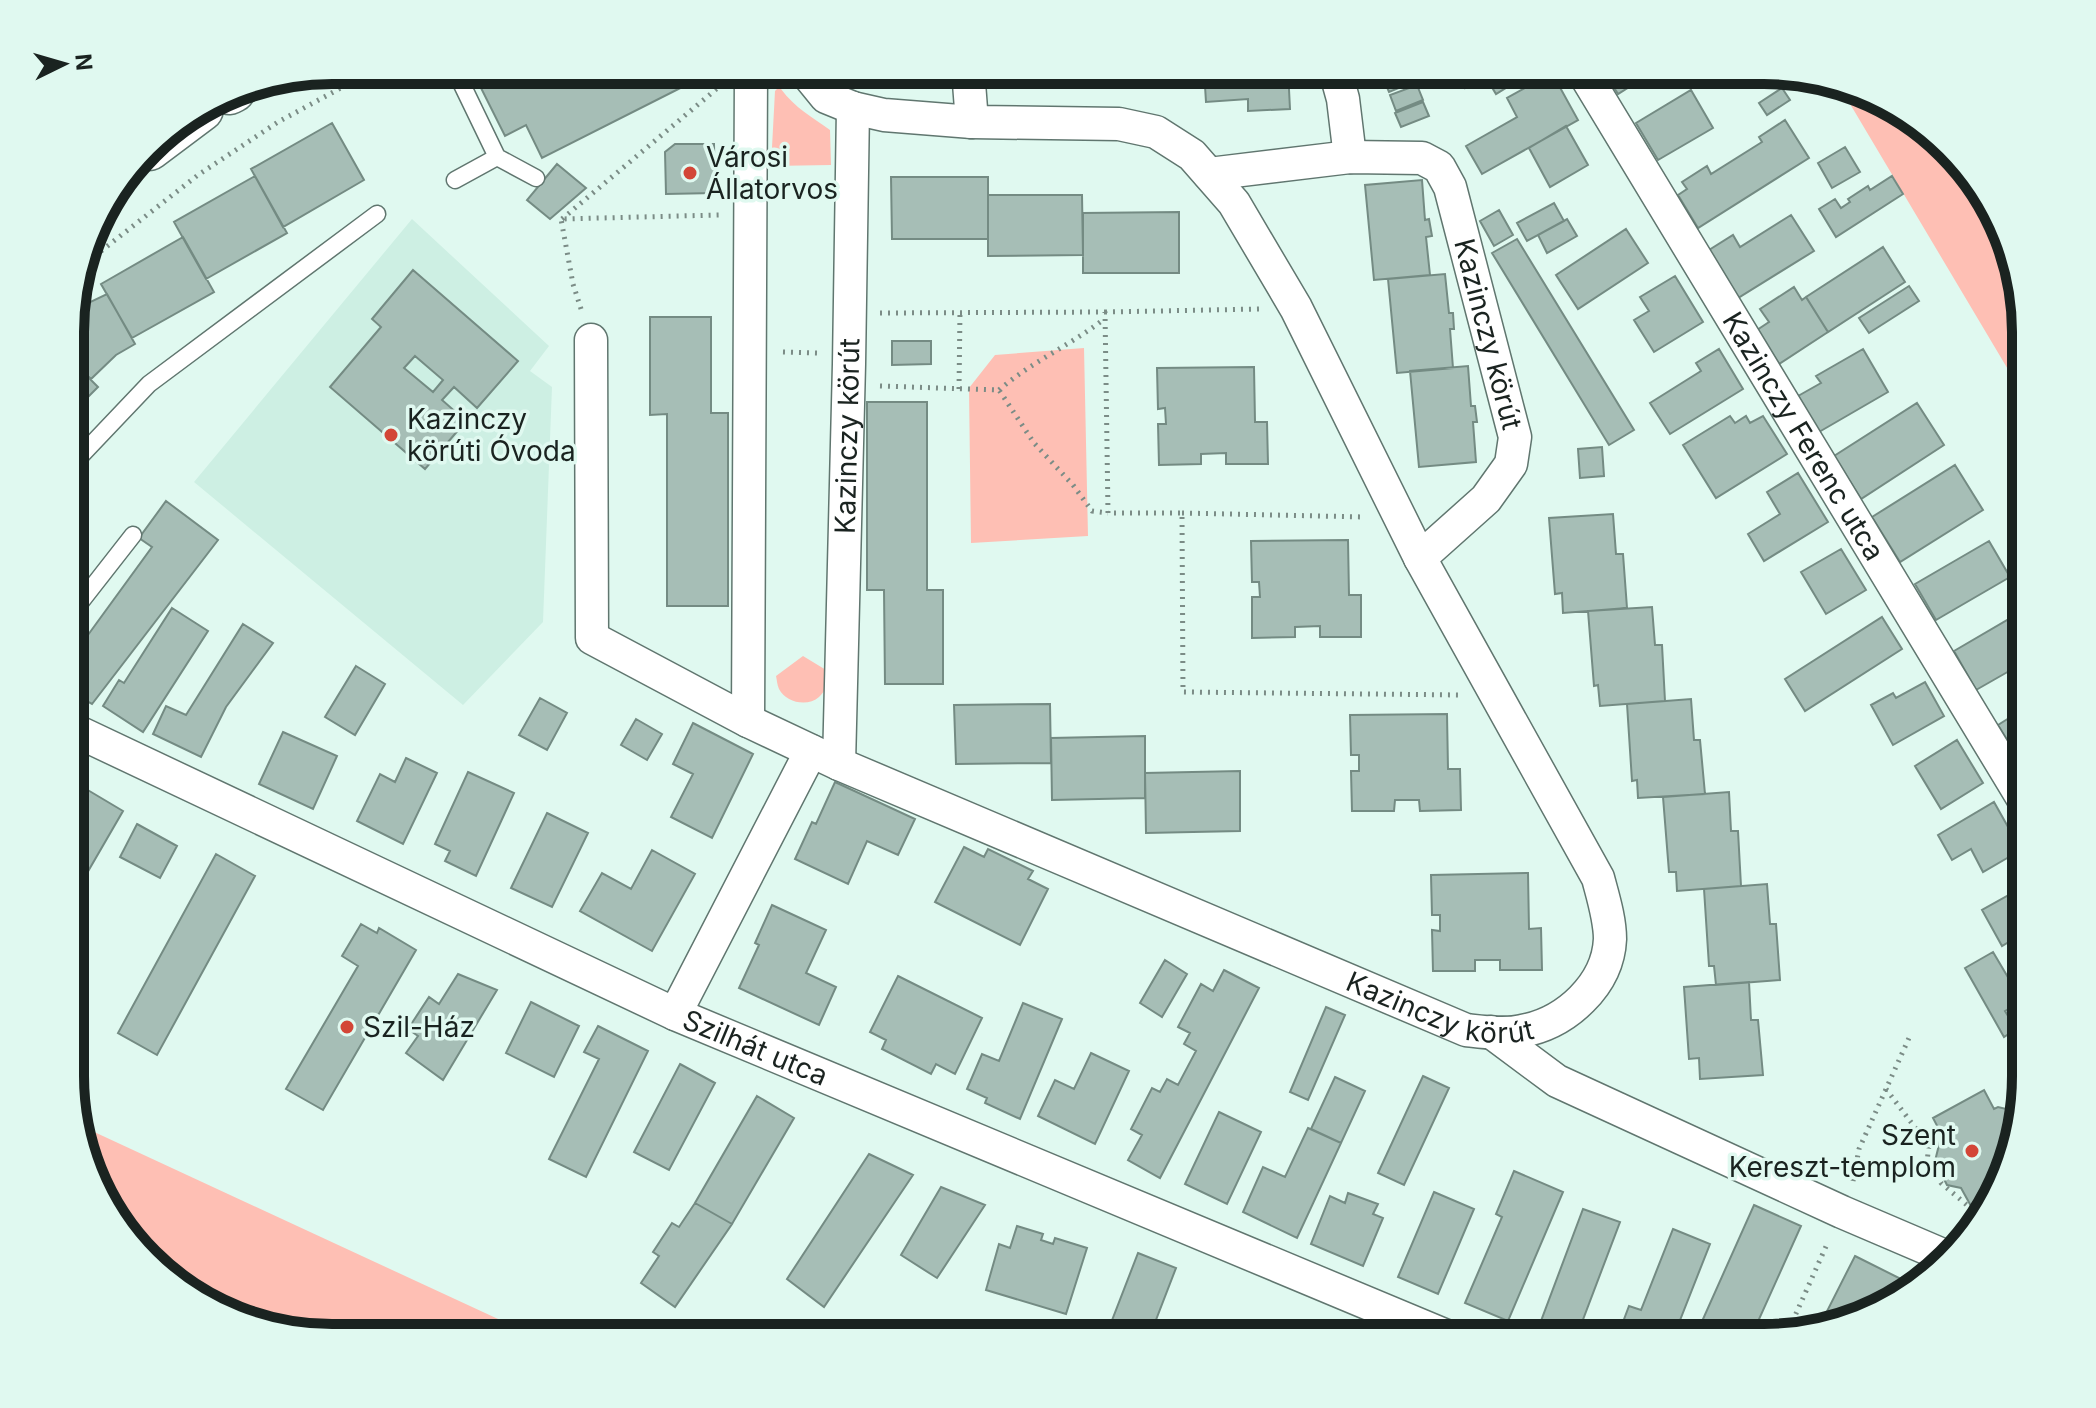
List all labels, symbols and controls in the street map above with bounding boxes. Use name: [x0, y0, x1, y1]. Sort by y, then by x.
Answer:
north arrow: [24, 24, 104, 104]
text: N: [70, 53, 98, 72]
place label: Városi Állatorvos: [706, 140, 838, 206]
marker: Városi Állatorvos: [681, 164, 699, 182]
street label: Kazinczy körút: [1447, 235, 1529, 433]
street label: Kazinczy Ferenc utca: [1716, 306, 1892, 566]
street label: Kazinczy körút: [828, 338, 866, 534]
place label: Kazinczy körúti Óvoda: [407, 402, 576, 468]
marker: Kazinczy körúti Óvoda: [382, 426, 400, 444]
street label: Kazinczy körút: [1341, 964, 1537, 1050]
street label: Szilhát utca: [678, 1002, 833, 1093]
place label: Szil-Ház: [363, 1010, 475, 1044]
marker: Szil-Ház: [338, 1018, 356, 1036]
place label: Szent Kereszt-templom: [1729, 1118, 1956, 1184]
marker: Szent Kereszt-templom: [1963, 1142, 1981, 1160]

